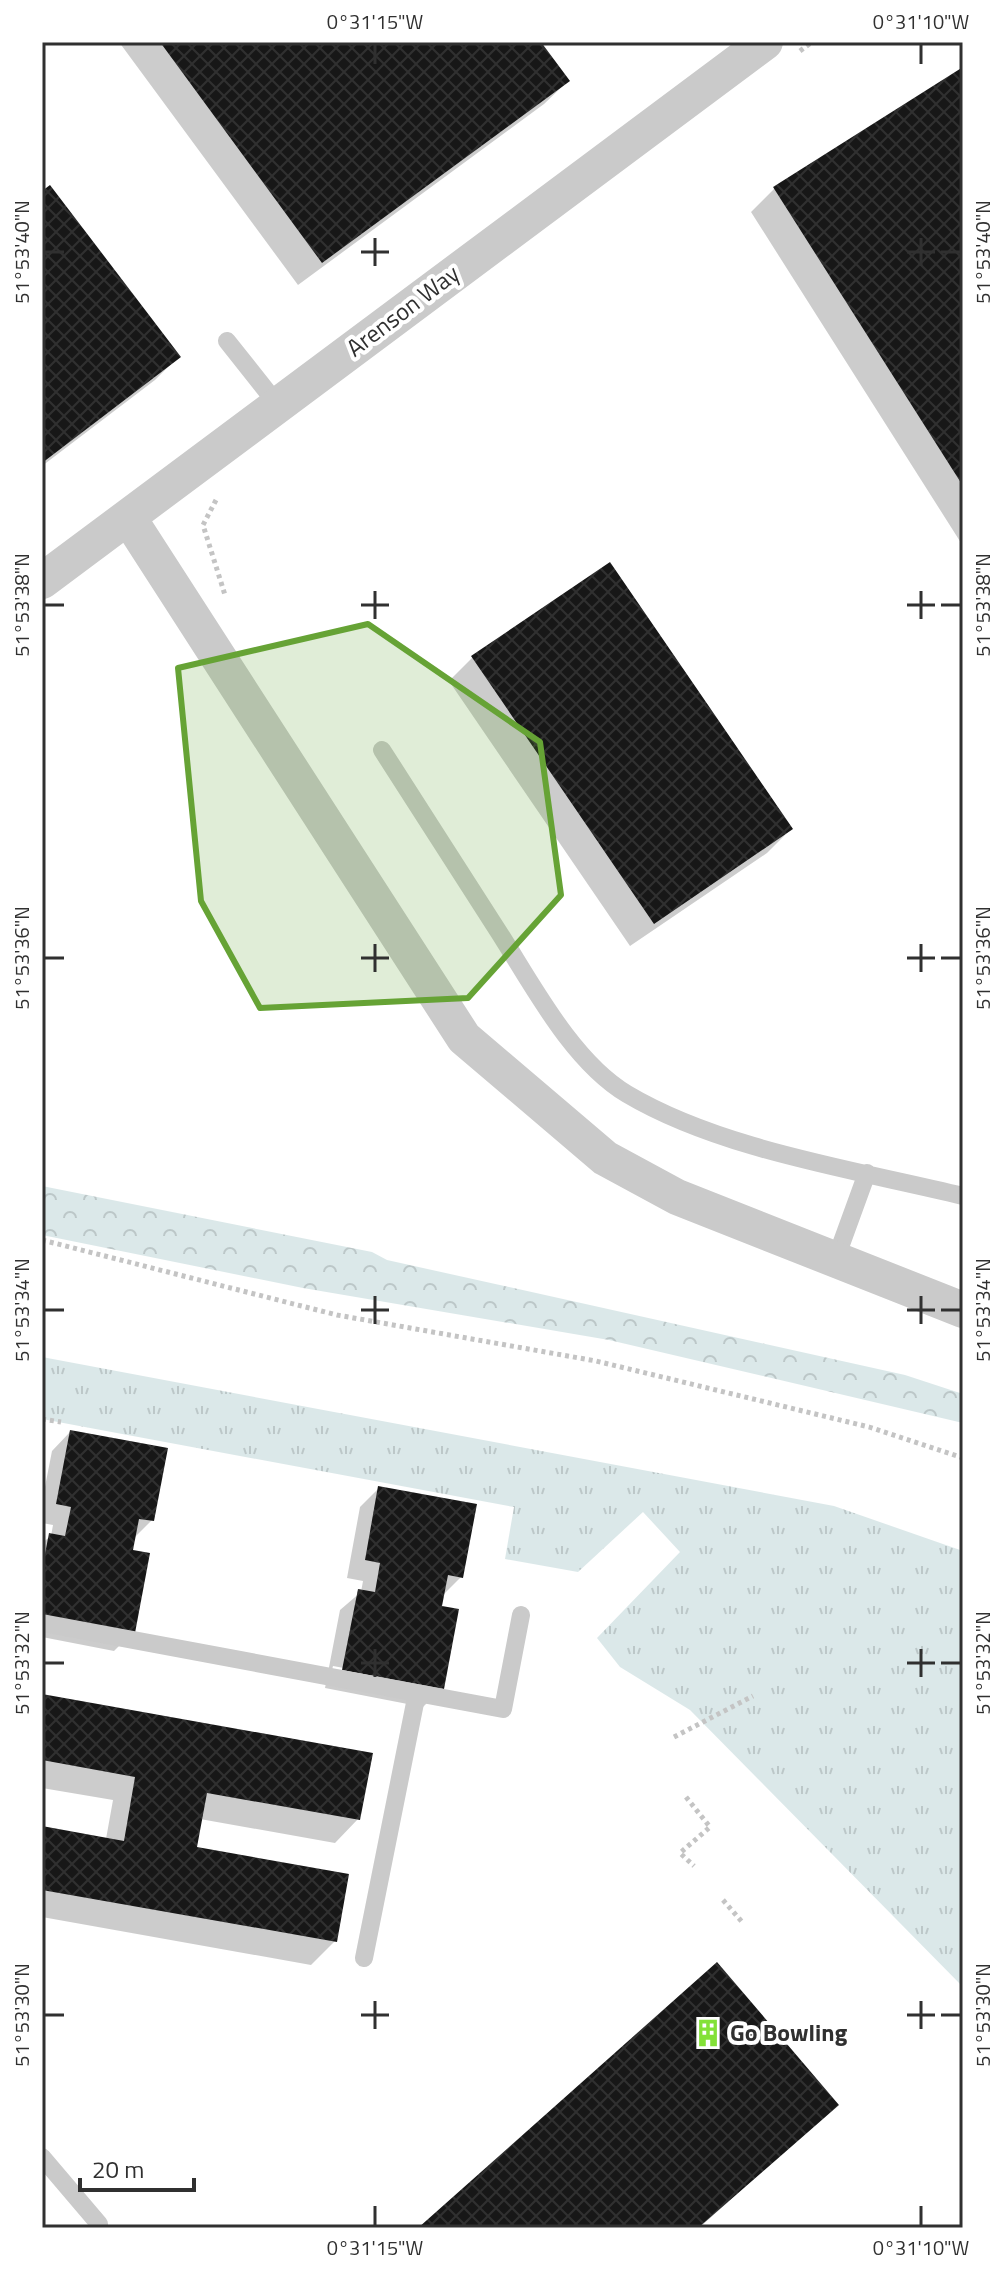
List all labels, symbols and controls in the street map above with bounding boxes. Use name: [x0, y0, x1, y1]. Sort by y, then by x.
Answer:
text: 0°31'15"W: [327, 6, 424, 37]
text: 0°31'10"W: [873, 6, 970, 37]
text: 51°53'40"N: [6, 200, 37, 304]
text: 51°53'40"N: [967, 200, 998, 304]
street label: Arenson Way: [338, 255, 467, 365]
text: 51°53'38"N: [6, 553, 37, 657]
text: 51°53'38"N: [967, 553, 998, 657]
text: 51°53'36"N: [6, 906, 37, 1010]
text: 51°53'36"N: [967, 906, 998, 1010]
text: 51°53'34"N: [6, 1258, 37, 1362]
text: 51°53'34"N: [967, 1258, 998, 1362]
text: 51°53'32"N: [6, 1611, 37, 1715]
text: 51°53'32"N: [967, 1611, 998, 1715]
text: 51°53'30"N: [6, 1963, 37, 2067]
text: 51°53'30"N: [967, 1963, 998, 2067]
place label: Go Bowling: [730, 2014, 848, 2050]
building icon: Go Bowling: [693, 2018, 723, 2048]
scale bar: [80, 2142, 194, 2192]
text: 20 m: [92, 2151, 144, 2187]
text: 0°31'15"W: [327, 2232, 424, 2263]
text: 0°31'10"W: [873, 2232, 970, 2263]

